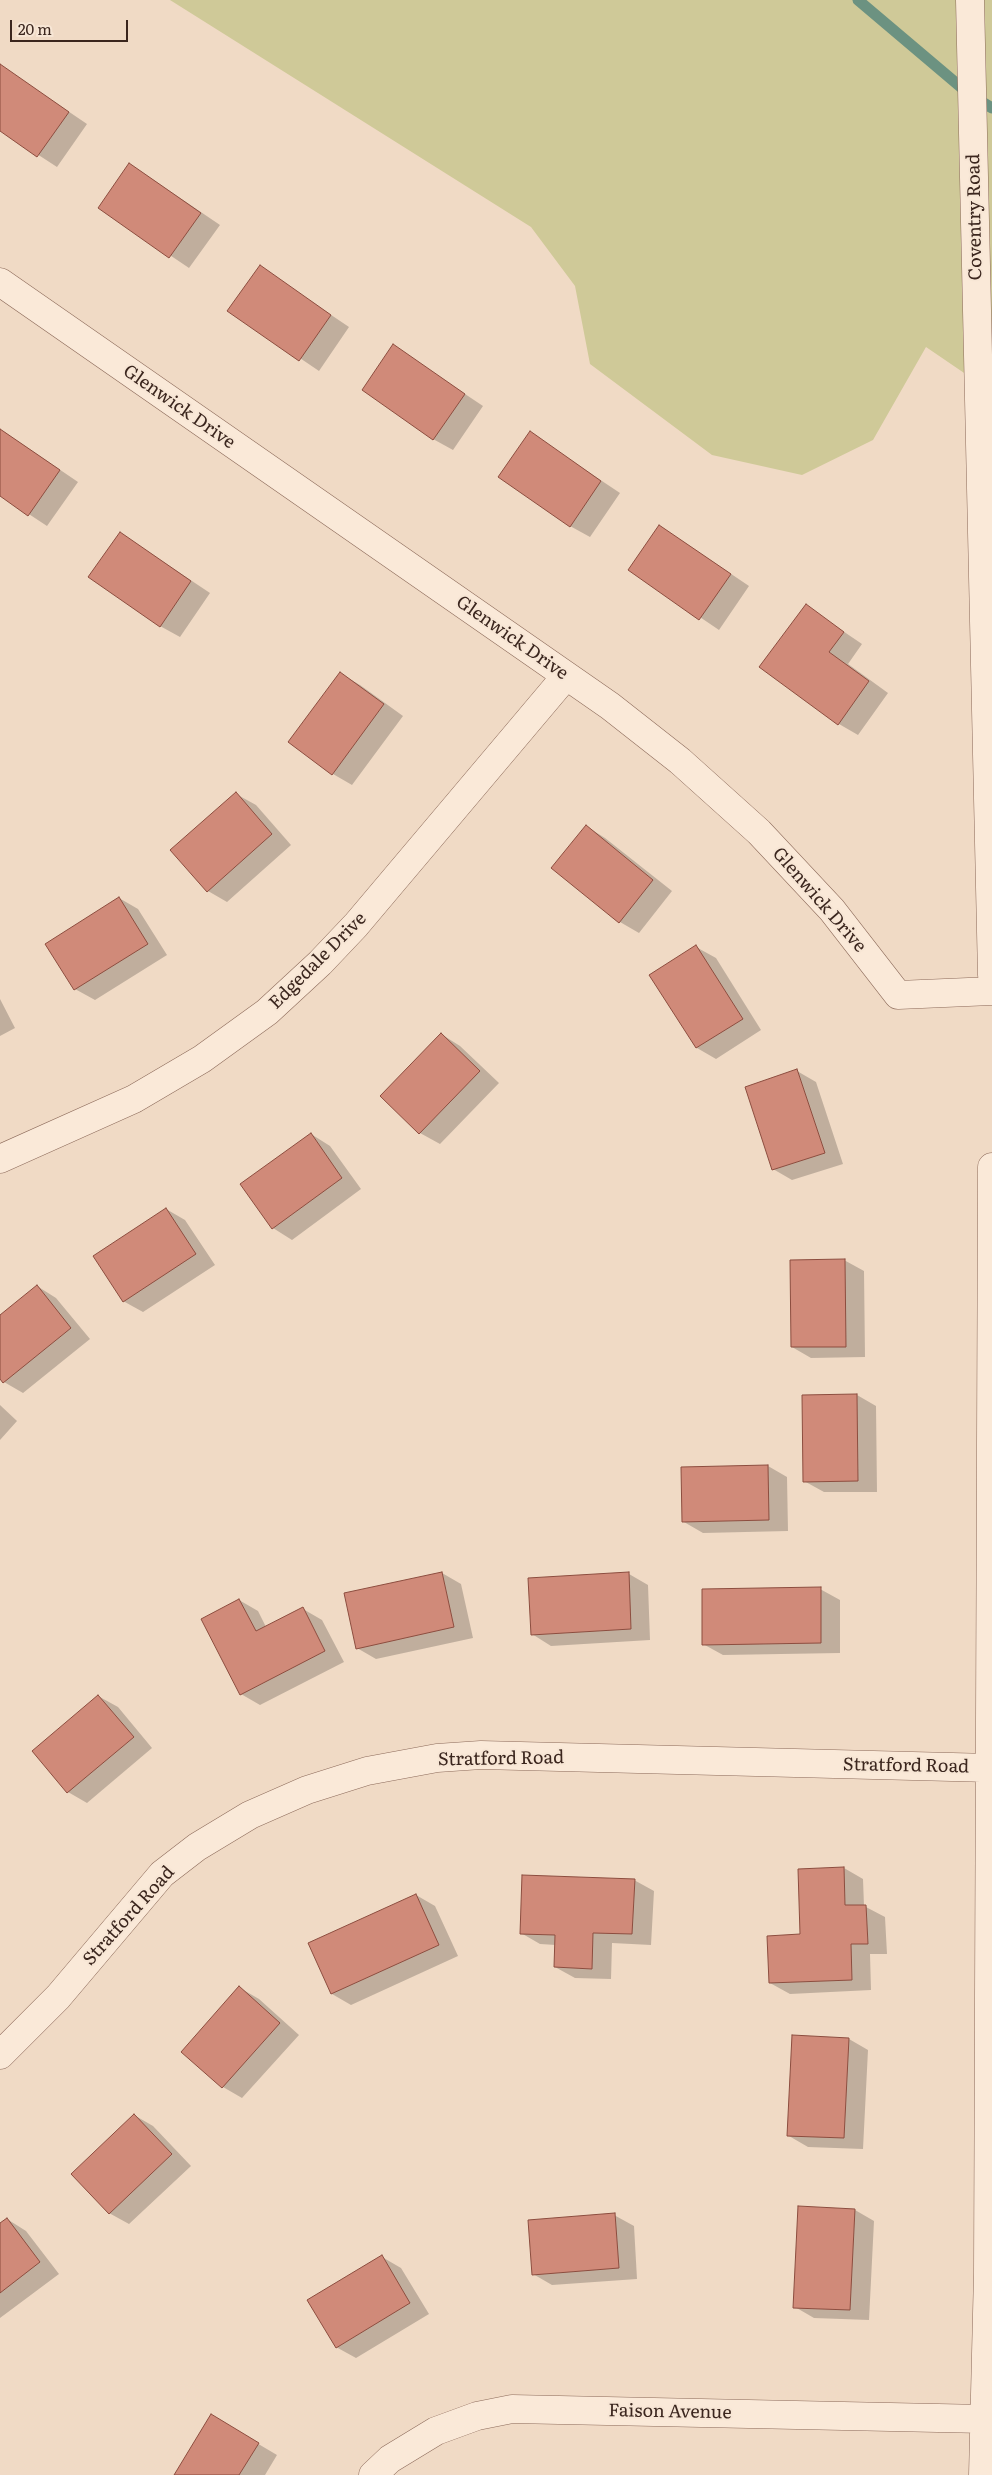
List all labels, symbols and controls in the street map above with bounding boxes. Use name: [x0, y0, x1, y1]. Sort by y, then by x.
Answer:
scale bar: [12, 10, 130, 42]
text: 20 m: [18, 17, 52, 40]
street label: Coventry Road: [963, 153, 987, 281]
street label: Glenwick Drive: [119, 360, 239, 454]
street label: Glenwick Drive: [452, 591, 572, 685]
street label: Glenwick Drive: [768, 843, 870, 957]
street label: Edgedale Drive: [265, 908, 371, 1014]
street label: Stratford Road: [438, 1747, 564, 1771]
street label: Stratford Road: [843, 1754, 969, 1778]
street label: Stratford Road: [79, 1862, 179, 1970]
street label: Faison Avenue: [608, 2400, 732, 2424]

